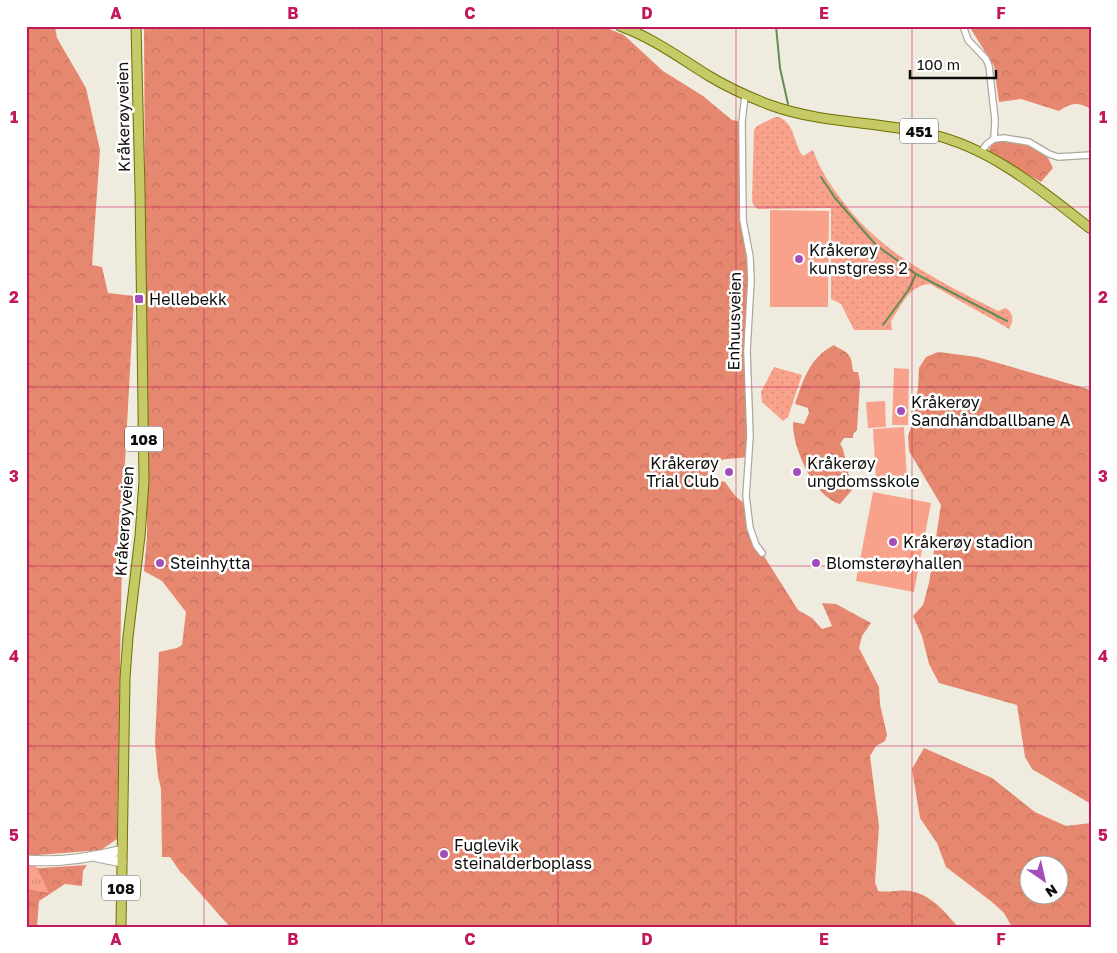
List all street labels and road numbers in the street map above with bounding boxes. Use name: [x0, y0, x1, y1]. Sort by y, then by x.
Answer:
street label: Kråkerøyveien: [112, 62, 134, 172]
road number: 451: [900, 118, 938, 144]
street label: Enhuusveien: [723, 272, 745, 370]
road number: 108: [125, 426, 163, 452]
street label: Kråkerøyveien: [110, 465, 138, 577]
road number: 108: [102, 876, 140, 900]

